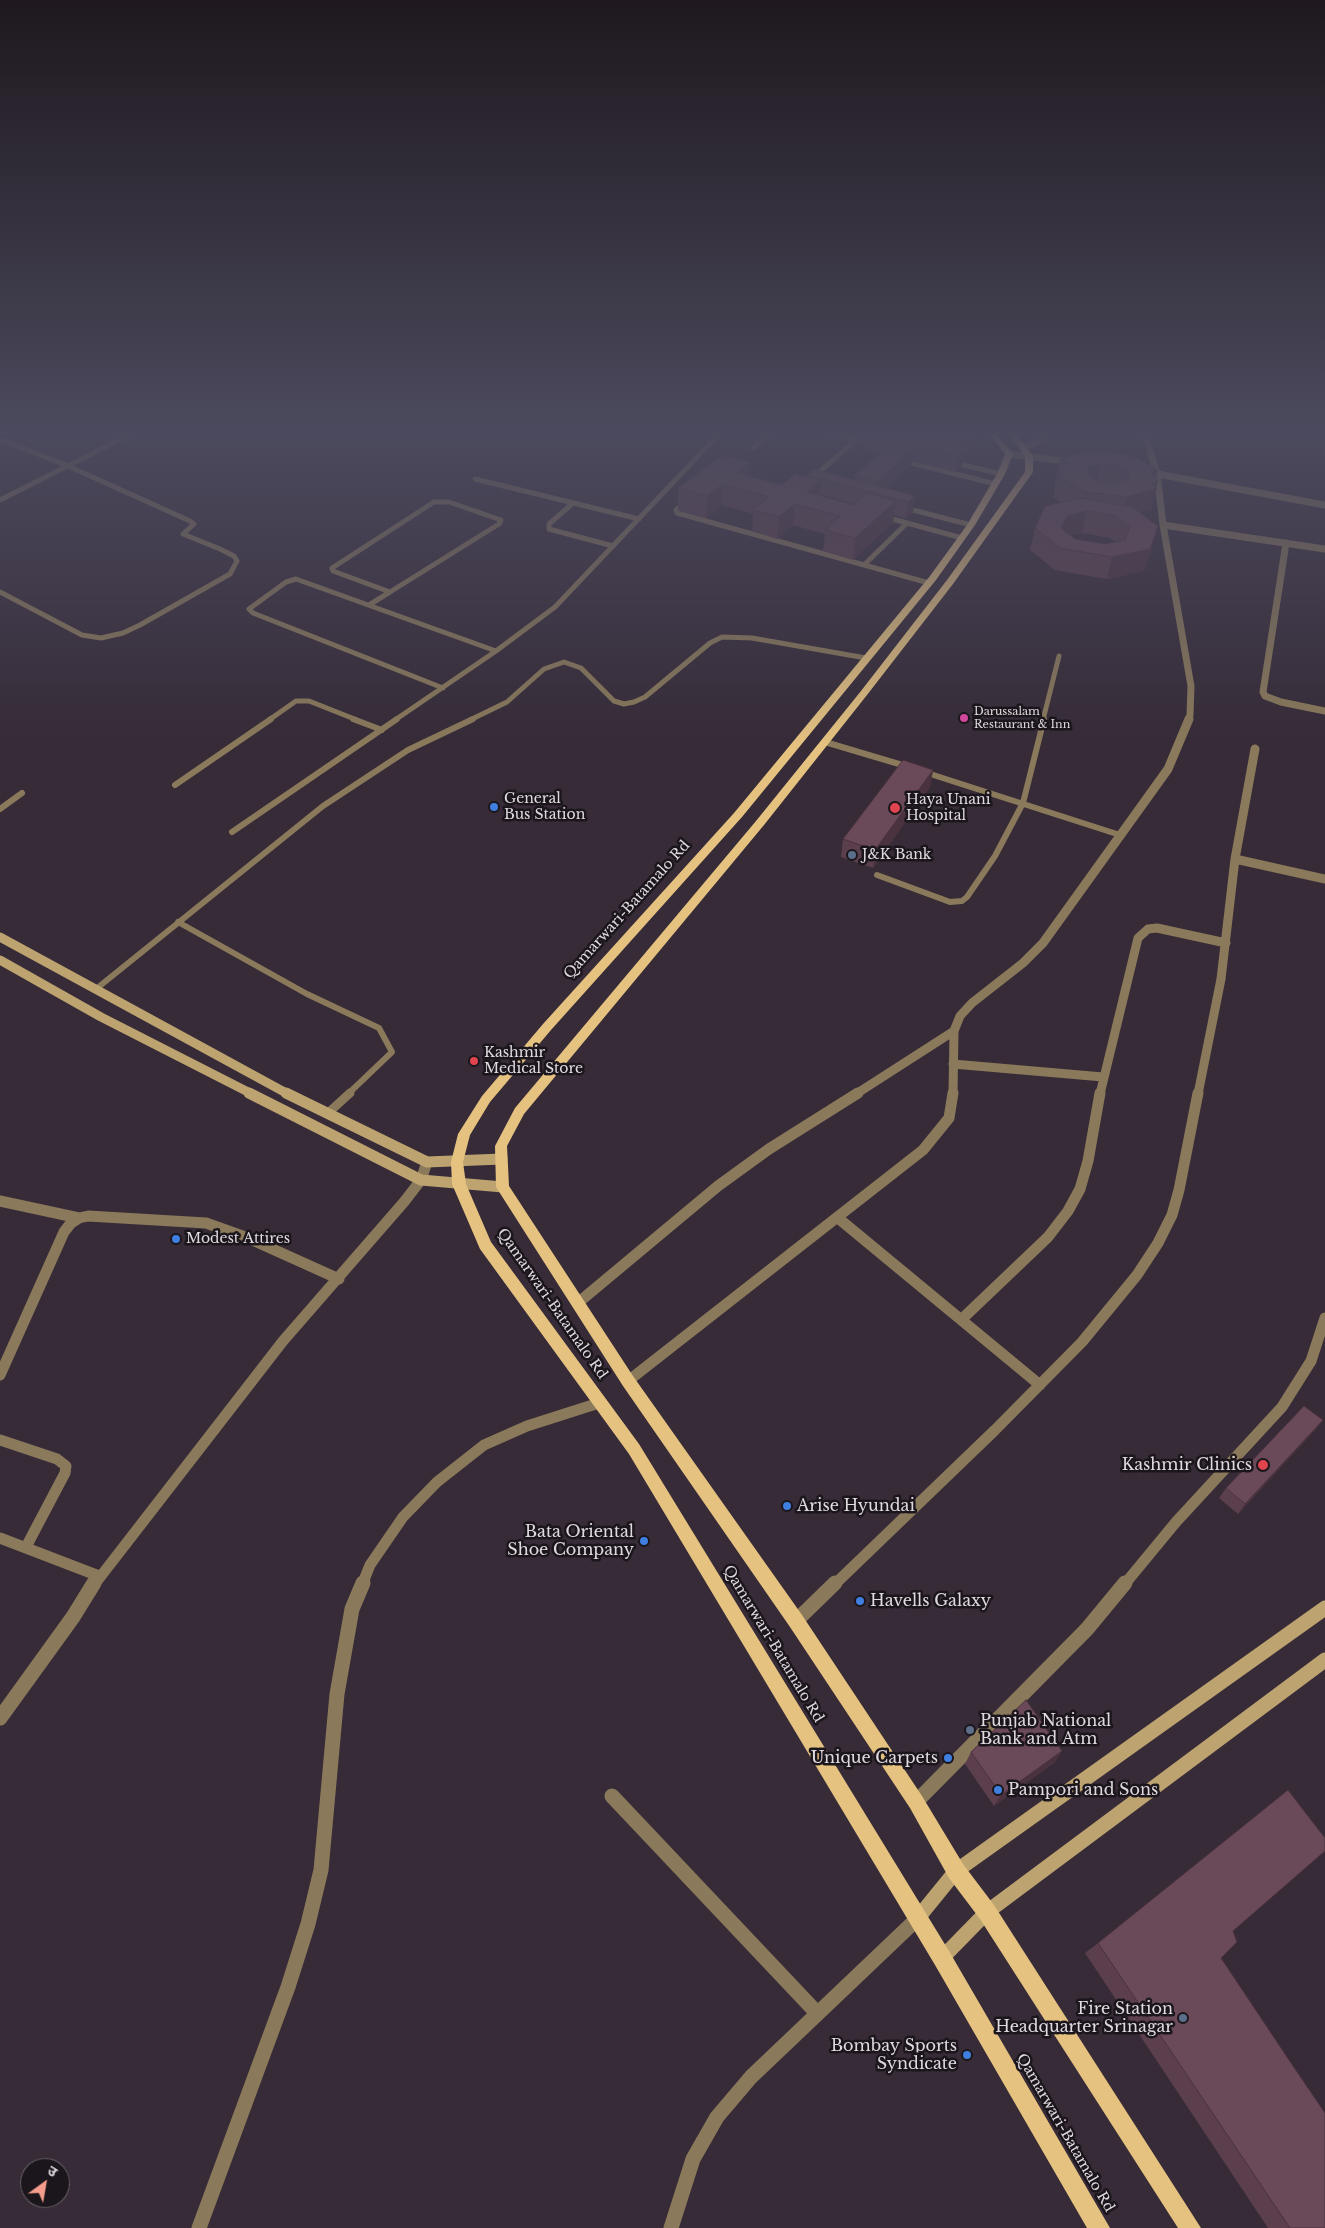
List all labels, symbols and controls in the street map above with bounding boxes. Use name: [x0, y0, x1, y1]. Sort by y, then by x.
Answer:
place label: Darussalam Restaurant & Inn: [974, 705, 1070, 731]
marker: Darussalam Restaurant & Inn: [958, 712, 970, 724]
place label: General Bus Station: [504, 791, 585, 824]
place label: Haya Unani Hospital: [906, 792, 990, 824]
marker: General Bus Station: [488, 801, 500, 813]
marker: Haya Unani Hospital: [888, 801, 902, 815]
street label: Qamarwari-Batamalo Rd: [560, 837, 694, 983]
place label: J&K Bank: [862, 847, 931, 863]
marker: J&K Bank: [846, 849, 858, 861]
place label: Kashmir Medical Store: [484, 1045, 583, 1078]
marker: Kashmir Medical Store: [468, 1055, 480, 1067]
street label: Qamarwari-Batamalo Rd: [493, 1225, 611, 1383]
place label: Modest Attires: [186, 1231, 290, 1247]
marker: Modest Attires: [170, 1233, 182, 1245]
place label: Kashmir Clinics: [1122, 1455, 1252, 1475]
marker: Kashmir Clinics: [1256, 1458, 1270, 1472]
place label: Arise Hyundai: [797, 1496, 915, 1516]
marker: Arise Hyundai: [781, 1500, 793, 1512]
place label: Bata Oriental Shoe Company: [507, 1522, 634, 1560]
marker: Bata Oriental Shoe Company: [638, 1535, 650, 1547]
street label: Qamarwari-Batamalo Rd: [719, 1562, 827, 1726]
place label: Havells Galaxy: [870, 1591, 991, 1611]
marker: Havells Galaxy: [854, 1595, 866, 1607]
place label: Punjab National Bank and Atm: [980, 1711, 1111, 1749]
marker: Punjab National Bank and Atm: [964, 1724, 976, 1736]
place label: Unique Carpets: [811, 1748, 938, 1768]
marker: Unique Carpets: [942, 1752, 954, 1764]
place label: Pampori and Sons: [1008, 1780, 1158, 1800]
marker: Pampori and Sons: [992, 1784, 1004, 1796]
place label: Fire Station Headquarter Srinagar: [995, 1999, 1173, 2037]
marker: Fire Station Headquarter Srinagar: [1177, 2012, 1189, 2024]
place label: Bombay Sports Syndicate: [831, 2036, 957, 2074]
marker: Bombay Sports Syndicate: [961, 2049, 973, 2061]
street label: Qamarwari-Batamalo Rd: [1013, 2051, 1117, 2215]
north arrow: [20, 2158, 70, 2208]
text: उ: [44, 2161, 61, 2181]

